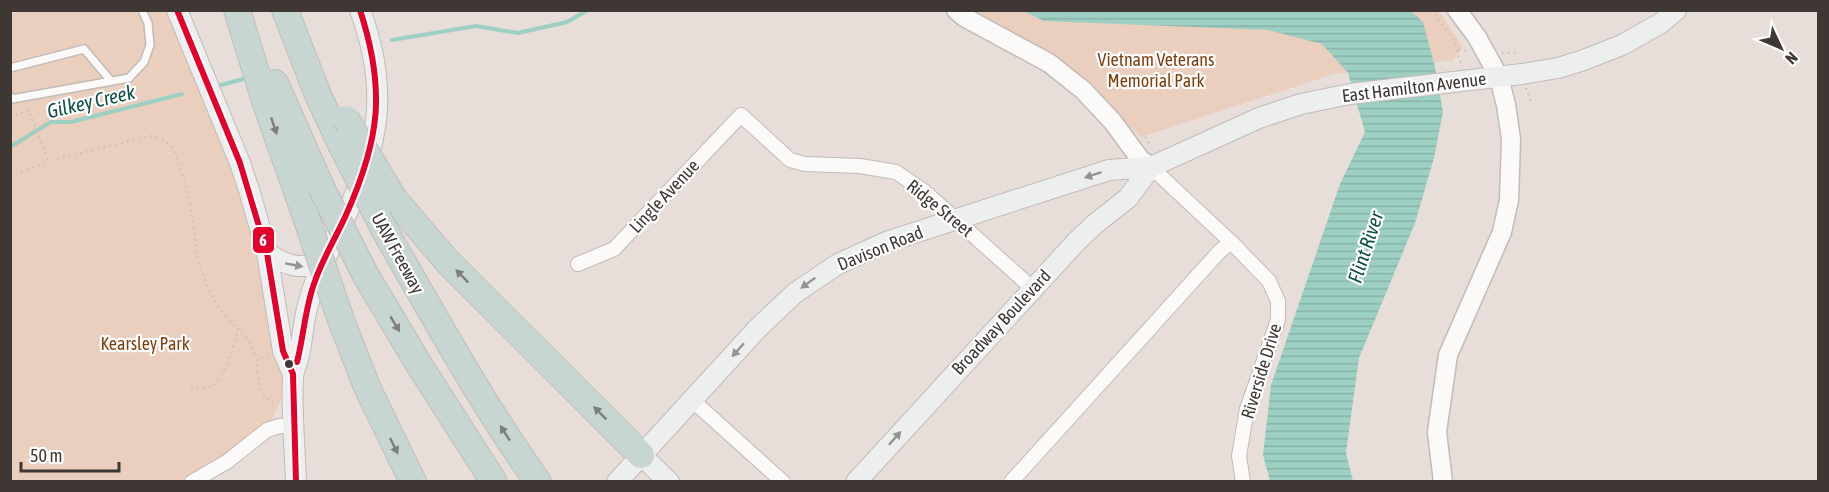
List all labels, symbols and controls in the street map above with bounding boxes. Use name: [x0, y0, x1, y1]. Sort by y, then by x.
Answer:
north arrow: [1751, 18, 1811, 78]
park label: Vietnam Veterans Memorial Park: [1098, 49, 1214, 91]
text: N: [1782, 49, 1802, 68]
street label: East Hamilton Avenue: [1341, 68, 1487, 106]
water label: Gilkey Creek: [45, 80, 137, 122]
one-way arrow: [270, 117, 280, 135]
street label: Lingle Avenue: [625, 155, 703, 237]
one-way arrow: [1084, 171, 1102, 180]
street label: Ridge Street: [903, 175, 977, 241]
water label: Flint River: [1343, 207, 1388, 286]
street label: UAW Freeway: [367, 209, 429, 297]
street label: Davison Road: [834, 221, 926, 275]
line badge: 6: [252, 226, 275, 254]
text: 6: [259, 231, 267, 249]
one-way arrow: [285, 261, 304, 270]
street label: Broadway Boulevard: [947, 265, 1055, 379]
one-way arrow: [455, 270, 469, 284]
one-way arrow: [800, 277, 816, 289]
one-way arrow: [390, 316, 400, 333]
street label: Riverside Drive: [1237, 321, 1285, 421]
park label: Kearsley Park: [100, 333, 190, 354]
one-way arrow: [732, 342, 745, 357]
unlabelled marker: [283, 358, 295, 370]
one-way arrow: [593, 406, 607, 421]
one-way arrow: [499, 426, 511, 442]
one-way arrow: [888, 431, 902, 446]
scale bar: [21, 435, 118, 473]
one-way arrow: [390, 438, 399, 455]
text: 50 m: [30, 445, 62, 466]

